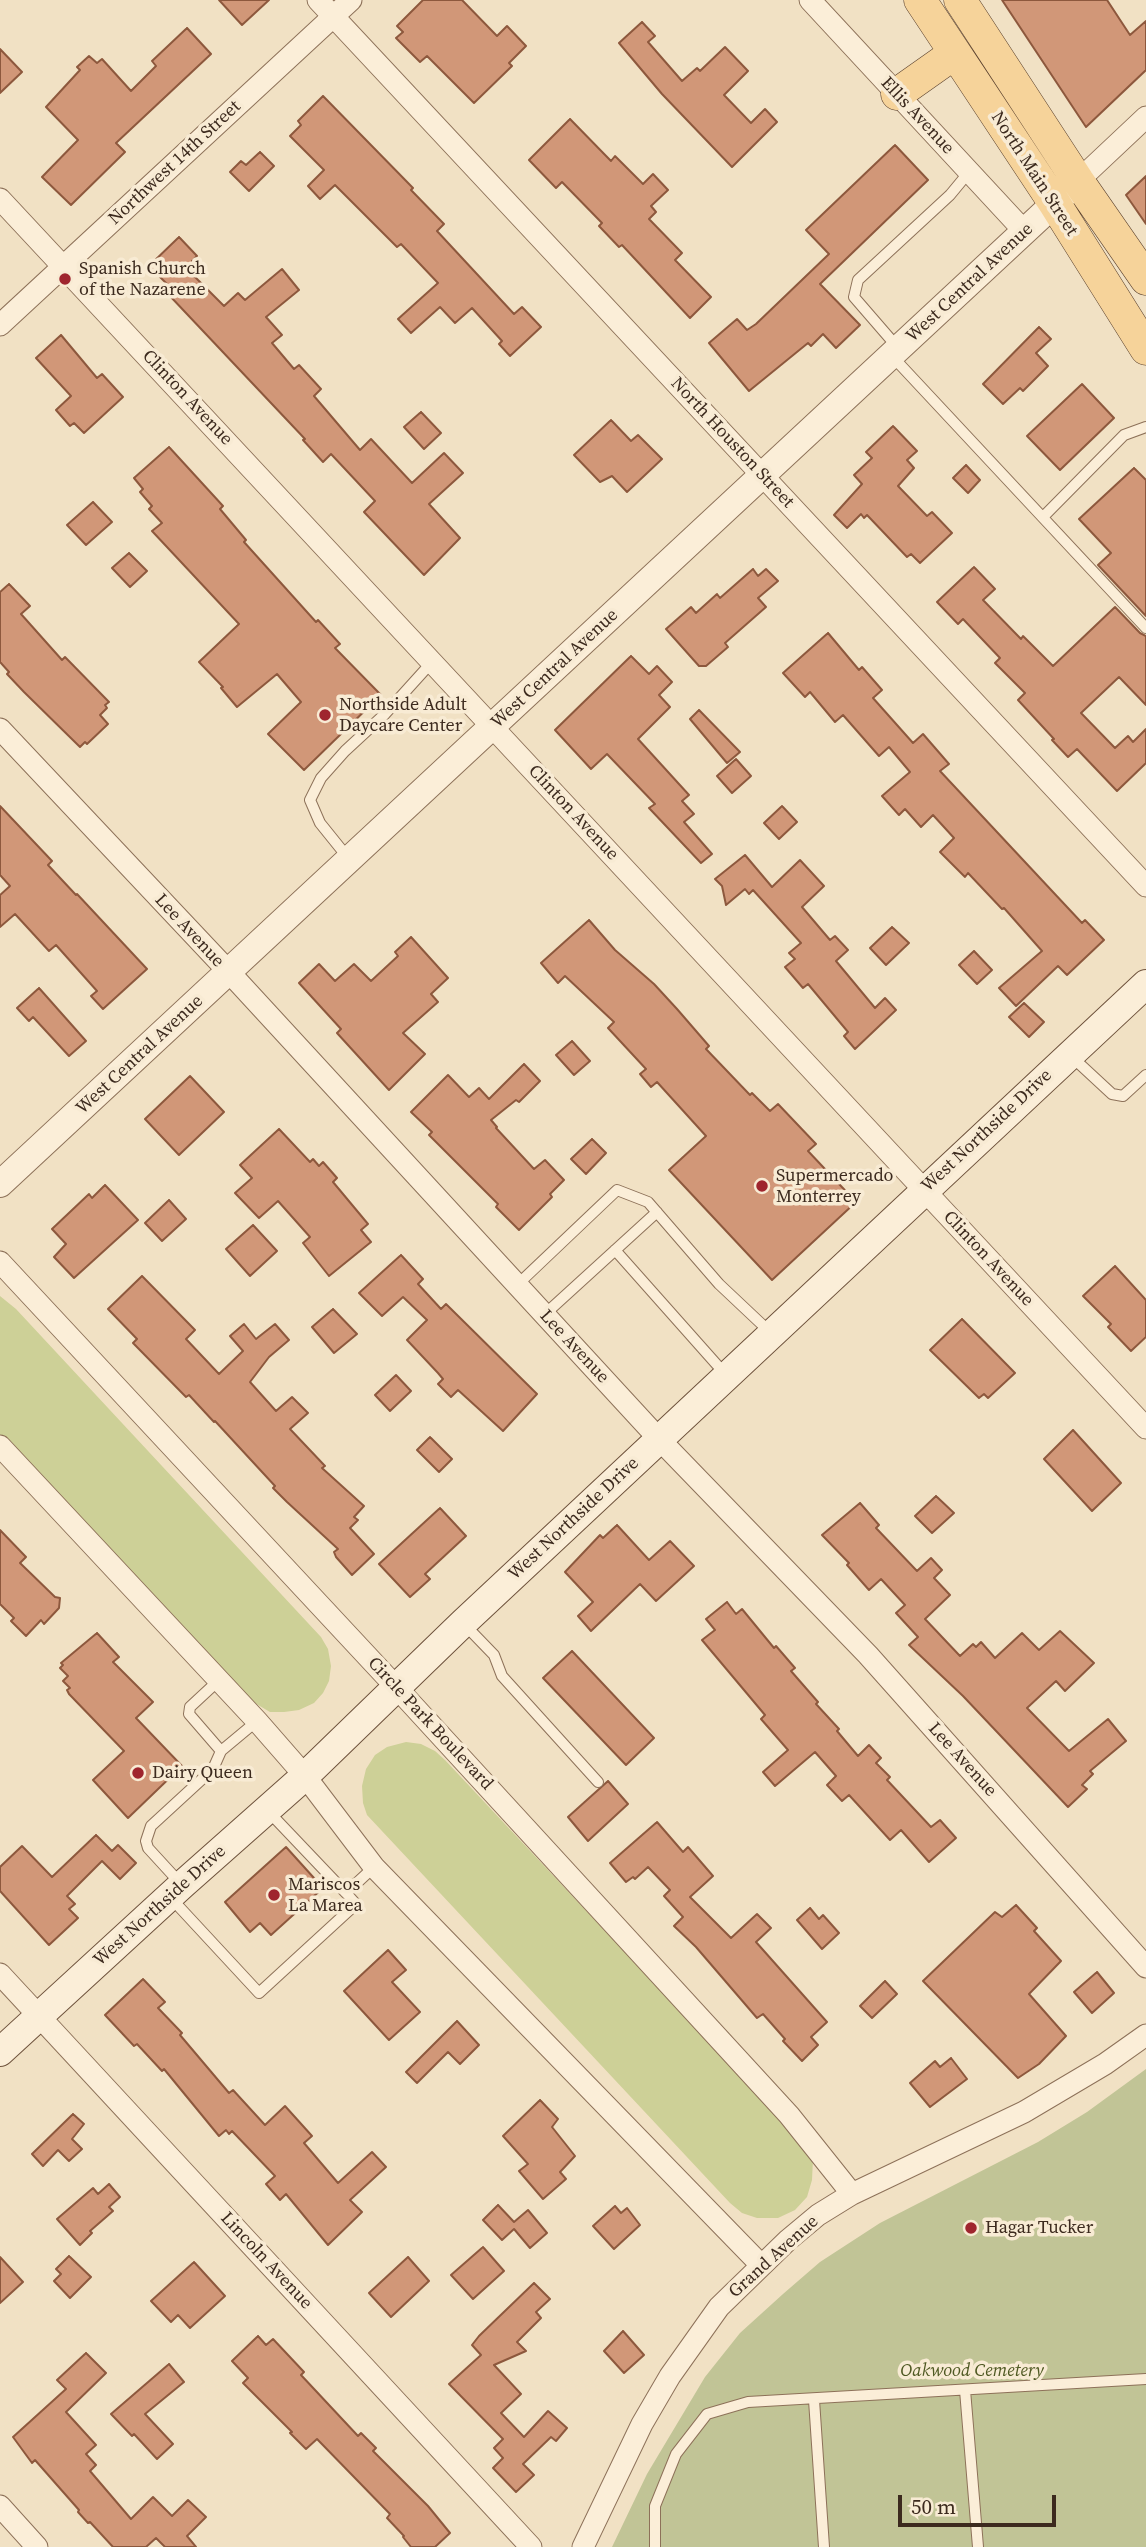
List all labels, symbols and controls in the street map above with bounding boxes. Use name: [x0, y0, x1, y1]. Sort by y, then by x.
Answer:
street label: Ellis Avenue: [876, 73, 958, 159]
street label: Northwest 14th Street: [104, 96, 246, 230]
street label: North Main Street: [986, 108, 1082, 240]
street label: West Central Avenue: [902, 219, 1038, 347]
place label: Spanish Church of the Nazarene: [79, 258, 206, 300]
marker: Spanish Church of the Nazarene: [57, 271, 73, 287]
street label: Clinton Avenue: [137, 346, 237, 450]
street label: North Houston Street: [666, 373, 798, 513]
street label: West Central Avenue: [487, 605, 623, 733]
place label: Northside Adult Daycare Center: [339, 694, 467, 736]
marker: Northside Adult Daycare Center: [317, 707, 333, 723]
street label: Clinton Avenue: [523, 761, 623, 865]
street label: Lee Avenue: [150, 890, 228, 972]
street label: West Central Avenue: [72, 991, 208, 1119]
street label: West Northside Drive: [917, 1065, 1057, 1197]
place label: Supermercado Monterrey: [776, 1165, 894, 1208]
marker: Supermercado Monterrey: [754, 1178, 770, 1194]
street label: Clinton Avenue: [938, 1207, 1038, 1311]
street label: Lee Avenue: [535, 1306, 613, 1388]
street label: West Northside Drive: [504, 1453, 644, 1585]
street label: Circle Park Boulevard: [363, 1653, 497, 1795]
street label: Lee Avenue: [923, 1718, 1001, 1802]
place label: Dairy Queen: [152, 1762, 253, 1784]
marker: Dairy Queen: [130, 1765, 146, 1781]
street label: West Northside Drive: [89, 1841, 231, 1971]
place label: Mariscos La Marea: [288, 1874, 363, 1916]
marker: Mariscos La Marea: [266, 1887, 282, 1903]
street label: Lincoln Avenue: [215, 2208, 317, 2314]
street label: Grand Avenue: [725, 2211, 823, 2303]
place label: Hagar Tucker: [985, 2217, 1093, 2239]
marker: Hagar Tucker: [963, 2220, 979, 2236]
park label: Oakwood Cemetery: [900, 2360, 1044, 2382]
scale bar: [901, 2480, 1058, 2524]
text: 50 m: [911, 2492, 956, 2521]

